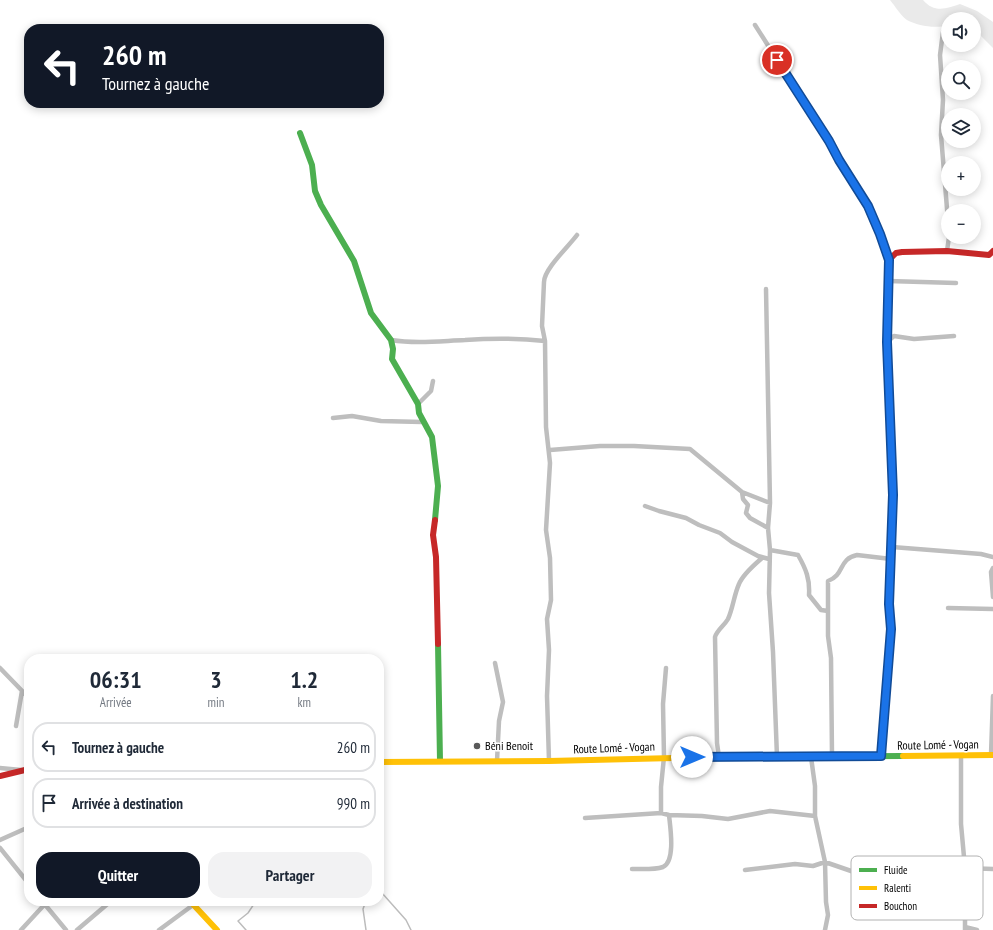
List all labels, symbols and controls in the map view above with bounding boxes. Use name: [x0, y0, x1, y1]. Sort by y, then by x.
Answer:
map controls: [941, 12, 981, 244]
button: sound: [941, 12, 981, 52]
text: 260 m: [102, 36, 166, 73]
icon: left: [36, 40, 88, 92]
pin: [760, 43, 794, 77]
icon: arrive: [766, 49, 788, 71]
button: search: [941, 60, 981, 100]
text: Tournez à gauche: [102, 72, 209, 95]
button: layers: [941, 108, 981, 148]
button: +: [941, 156, 981, 196]
button: −: [941, 204, 981, 244]
text: 06:31: [90, 664, 142, 695]
text: 3: [210, 664, 222, 695]
text: 1.2: [290, 664, 318, 695]
text: Arrivée: [100, 694, 132, 711]
text: min: [207, 694, 224, 711]
text: km: [297, 694, 311, 711]
icon: left: [38, 736, 60, 758]
position arrow: [671, 736, 713, 778]
street label: Route Lomé - Vogan: [897, 736, 979, 753]
text: Tournez à gauche: [72, 738, 164, 757]
text: 260 m: [337, 738, 370, 757]
place label: Béni Benoit: [485, 738, 534, 753]
street label: Route Lomé - Vogan: [573, 739, 655, 756]
marker: Béni Benoit: [472, 741, 482, 751]
icon: arrive: [38, 792, 60, 814]
text: Arrivée à destination: [72, 794, 183, 813]
text: 990 m: [337, 794, 370, 813]
button: Quitter: [36, 852, 200, 898]
button: Partager: [208, 852, 372, 898]
legend: [851, 856, 983, 920]
text: Fluide: [884, 863, 908, 877]
text: Ralenti: [884, 881, 911, 895]
text: Bouchon: [884, 899, 917, 913]

